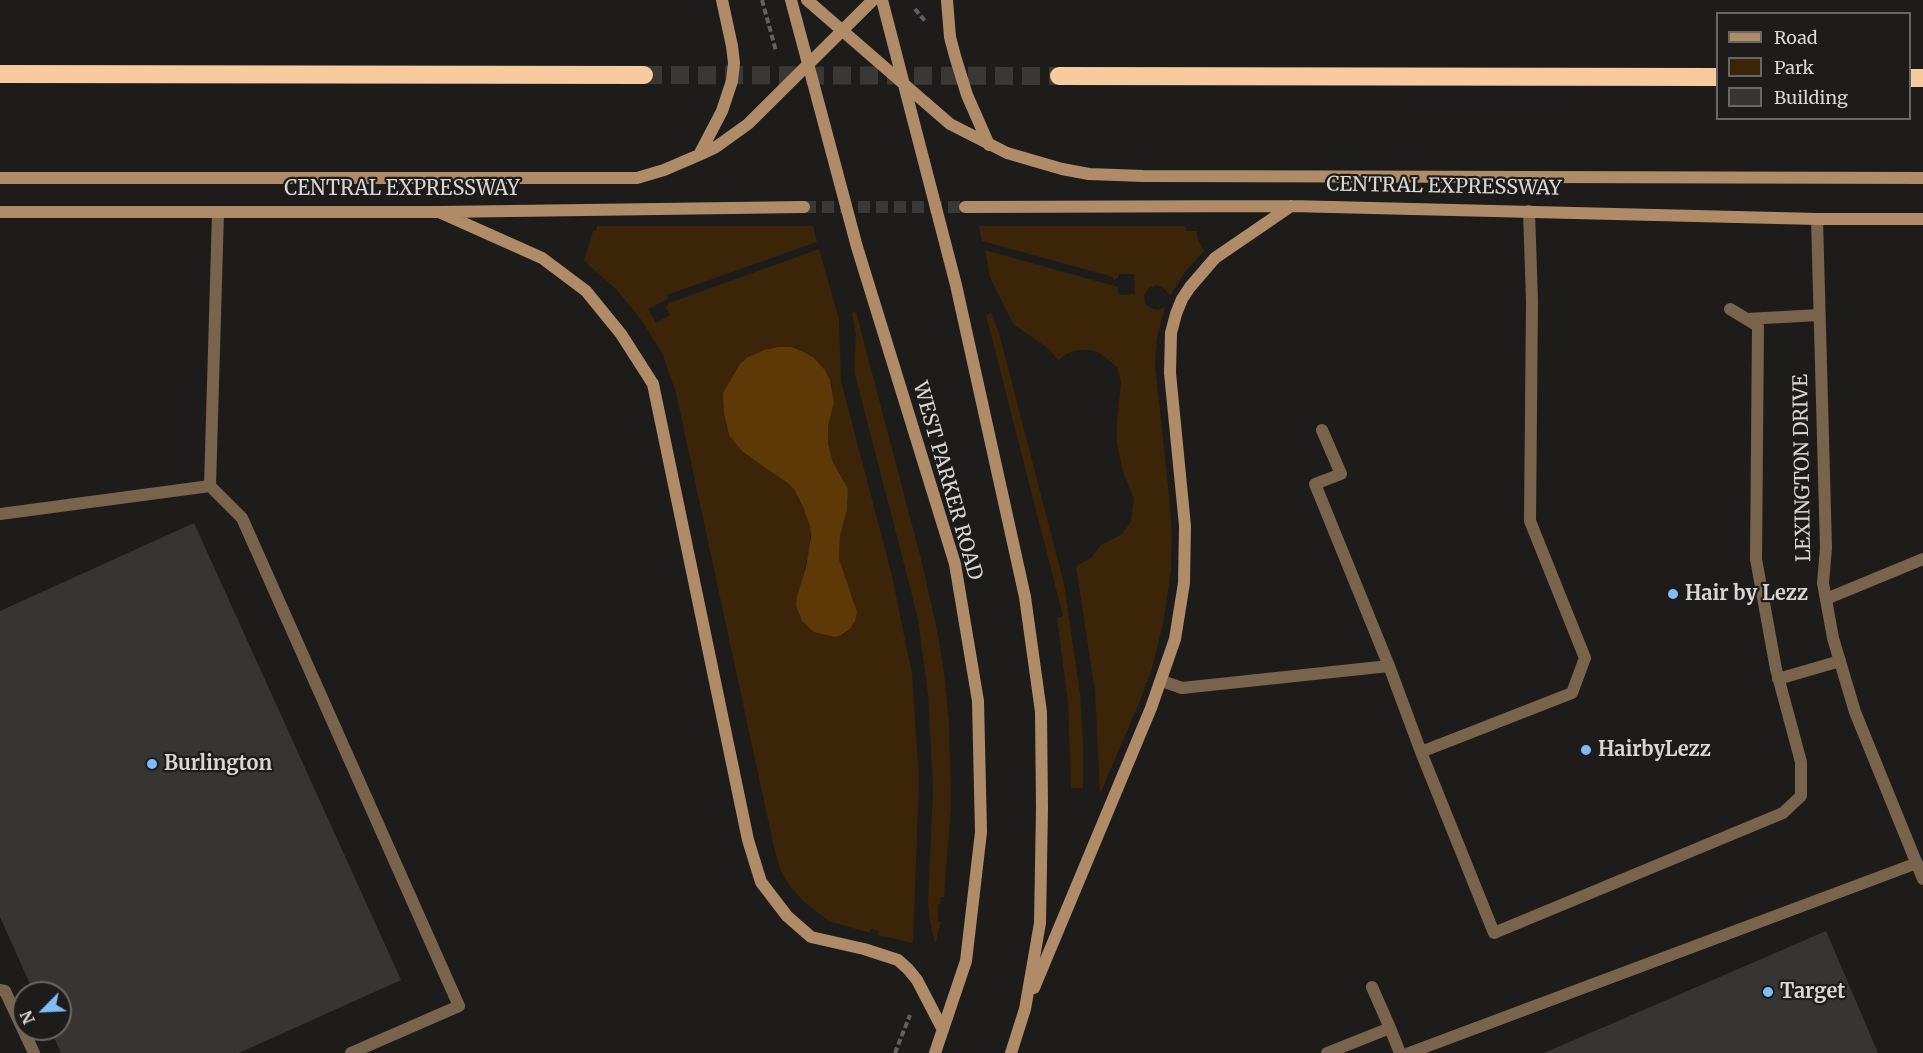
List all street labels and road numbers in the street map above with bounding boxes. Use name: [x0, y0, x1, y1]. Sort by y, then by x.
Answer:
street label: CENTRAL EXPRESSWAY: [1326, 173, 1562, 201]
street label: CENTRAL EXPRESSWAY: [284, 177, 520, 201]
street label: LEXINGTON DRIVE: [1789, 374, 1817, 562]
street label: WEST PARKER ROAD: [907, 379, 987, 583]

